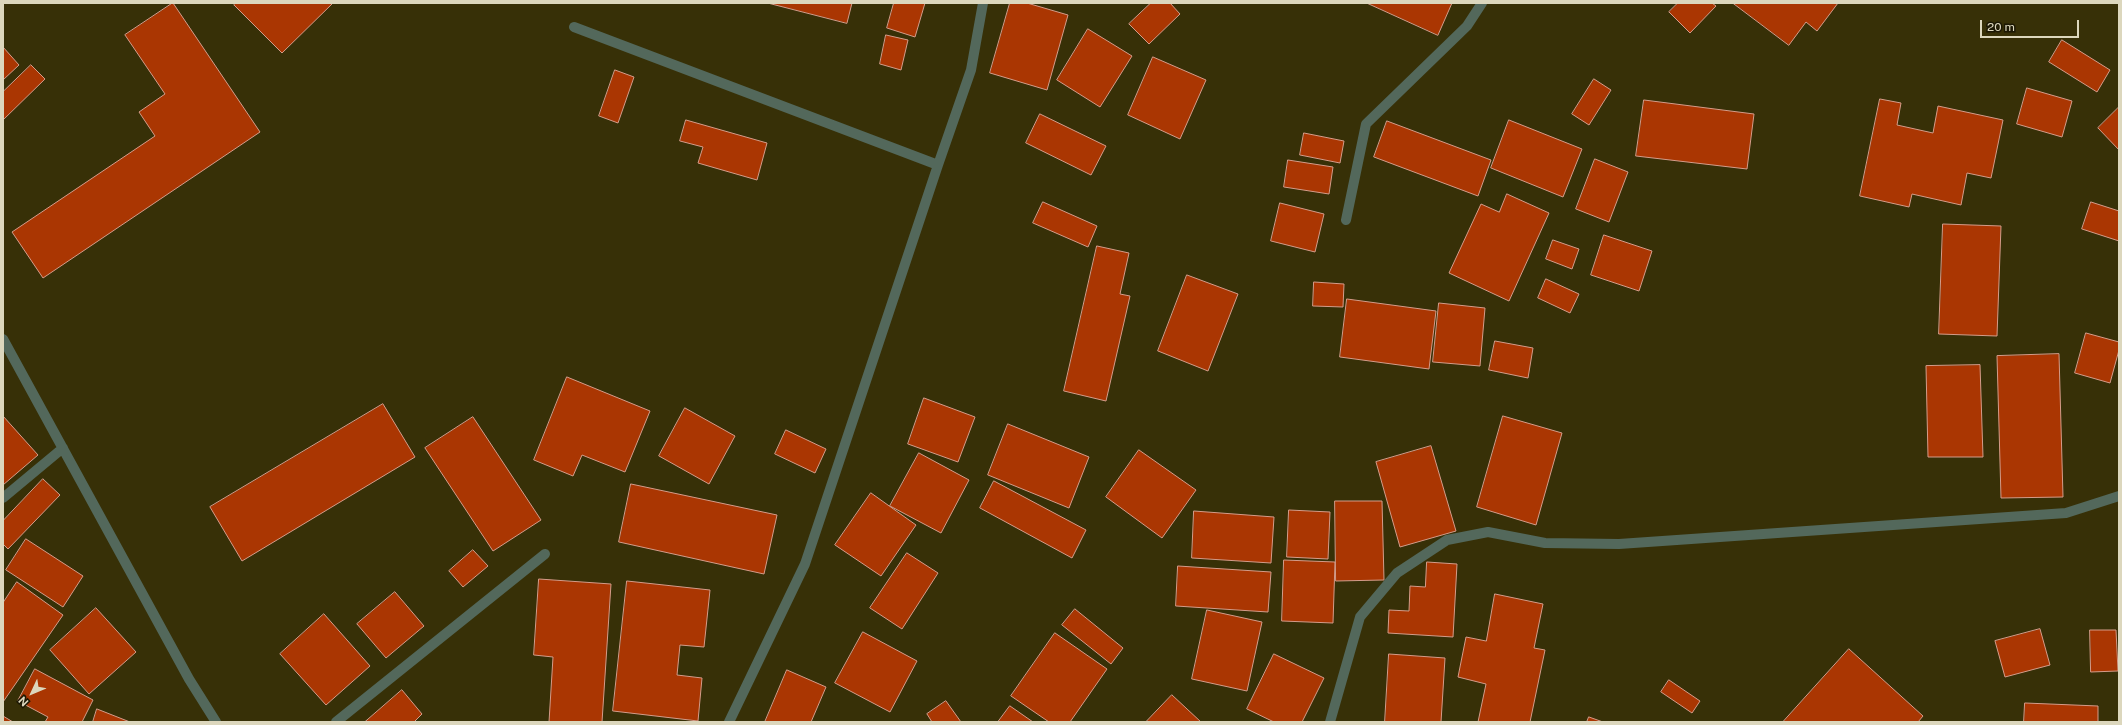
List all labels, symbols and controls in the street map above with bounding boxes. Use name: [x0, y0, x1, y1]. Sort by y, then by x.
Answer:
scale bar: [1982, 12, 2081, 38]
text: 20 m: [1987, 20, 2015, 34]
north arrow: [12, 673, 52, 713]
text: N: [16, 694, 31, 709]

